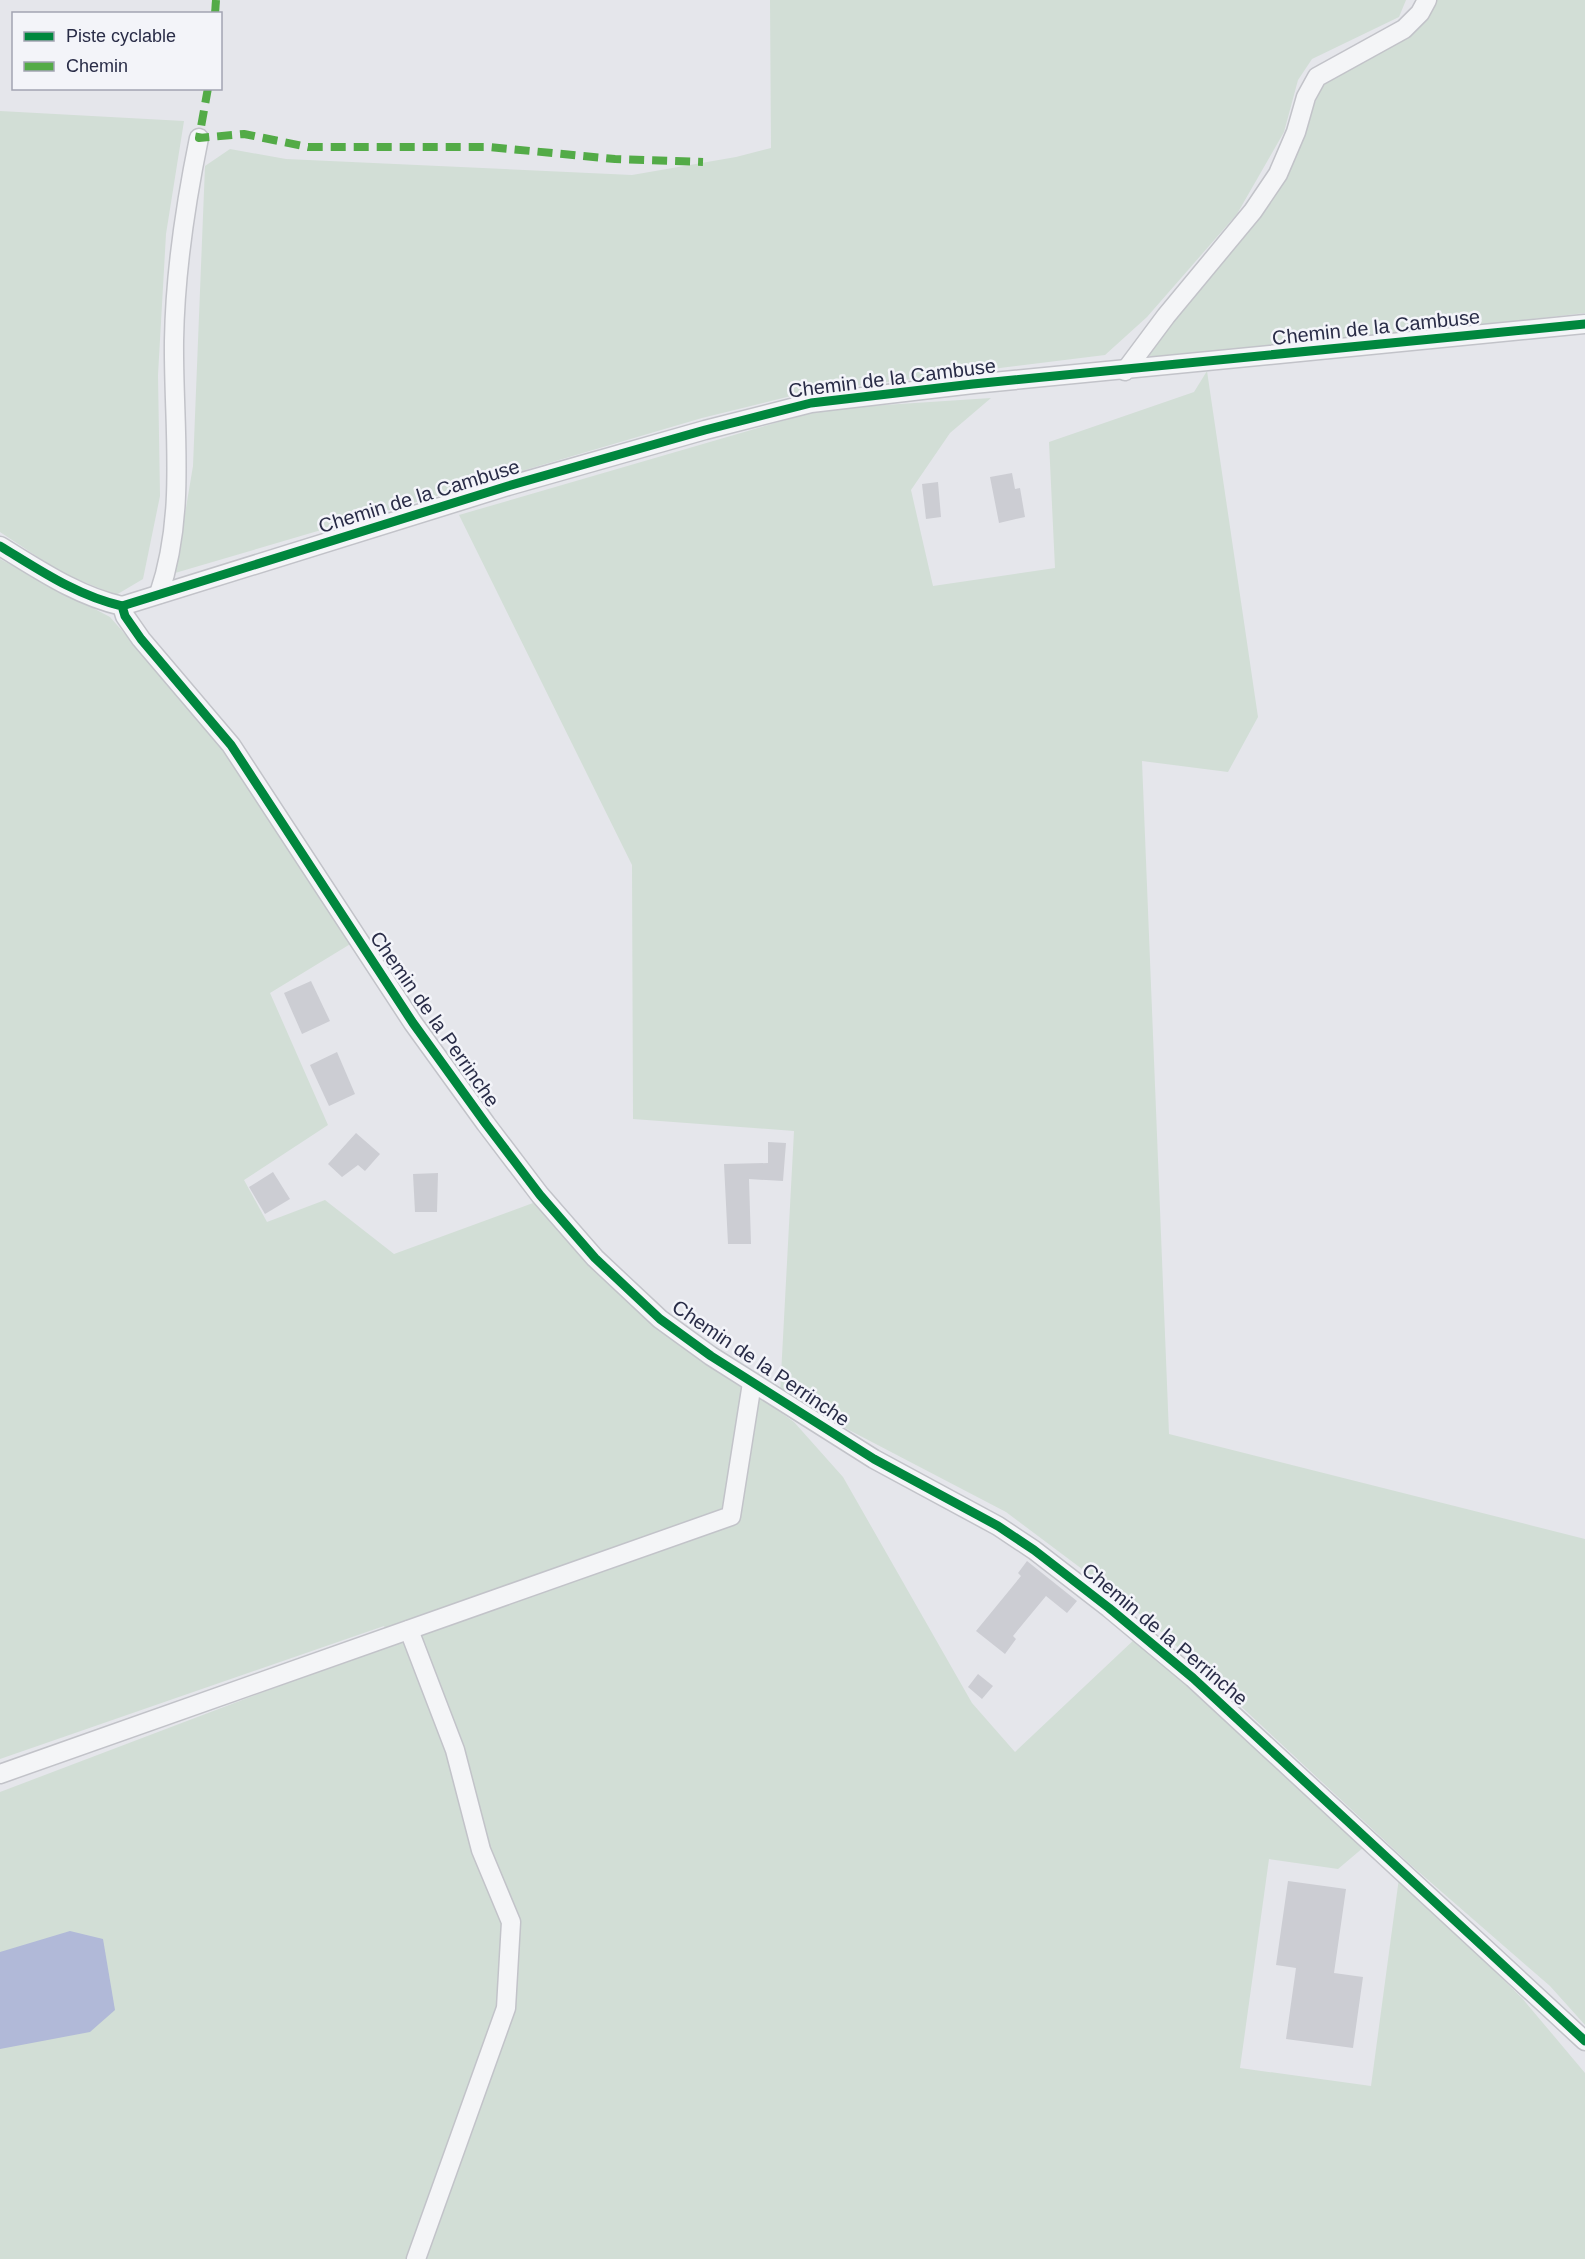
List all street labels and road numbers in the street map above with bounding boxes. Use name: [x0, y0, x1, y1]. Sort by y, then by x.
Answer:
street label: Chemin de la Cambuse: [1271, 305, 1481, 349]
street label: Chemin de la Cambuse: [787, 354, 997, 402]
street label: Chemin de la Cambuse: [316, 455, 522, 537]
street label: Chemin de la Perrinche: [366, 927, 504, 1111]
street label: Chemin de la Perrinche: [668, 1295, 854, 1431]
street label: Chemin de la Perrinche: [1078, 1558, 1252, 1710]

